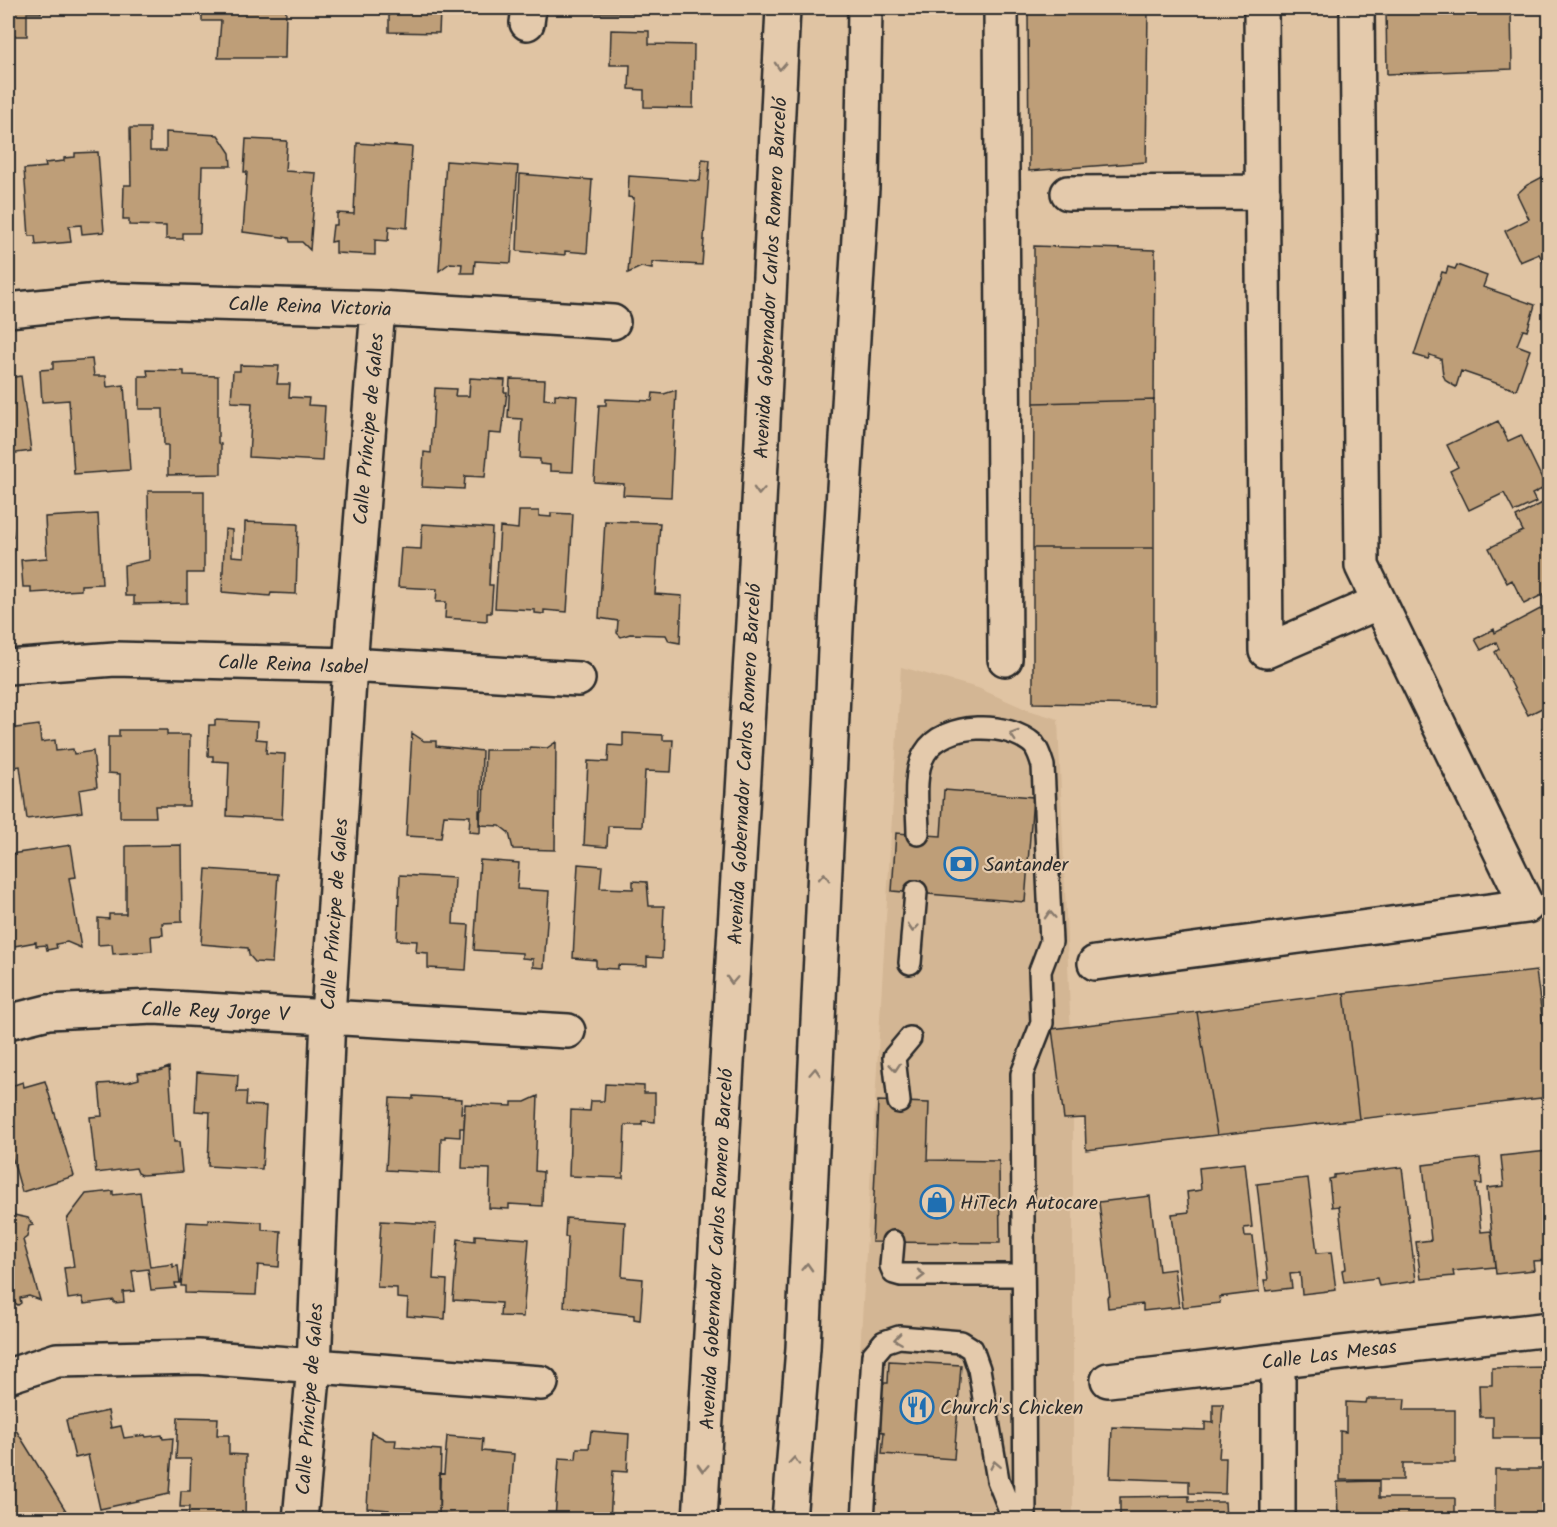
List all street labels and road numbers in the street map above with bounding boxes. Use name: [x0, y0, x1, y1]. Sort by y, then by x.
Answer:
street label: Avenida Gobernador Carlos Romero Barceló: [747, 96, 797, 460]
street label: Calle Reina Victoria: [228, 289, 392, 327]
street label: Calle Príncipe de Gales: [346, 331, 394, 526]
street label: Avenida Gobernador Carlos Romero Barceló: [721, 582, 771, 946]
street label: Calle Reina Isabel: [217, 647, 369, 685]
street label: Calle Príncipe de Gales: [313, 817, 359, 1011]
street label: Calle Rey Jorge V: [140, 994, 291, 1032]
street label: Avenida Gobernador Carlos Romero Barceló: [693, 1067, 743, 1431]
street label: Calle Príncipe de Gales: [288, 1302, 334, 1496]
street label: Calle Las Mesas: [1260, 1332, 1399, 1380]

